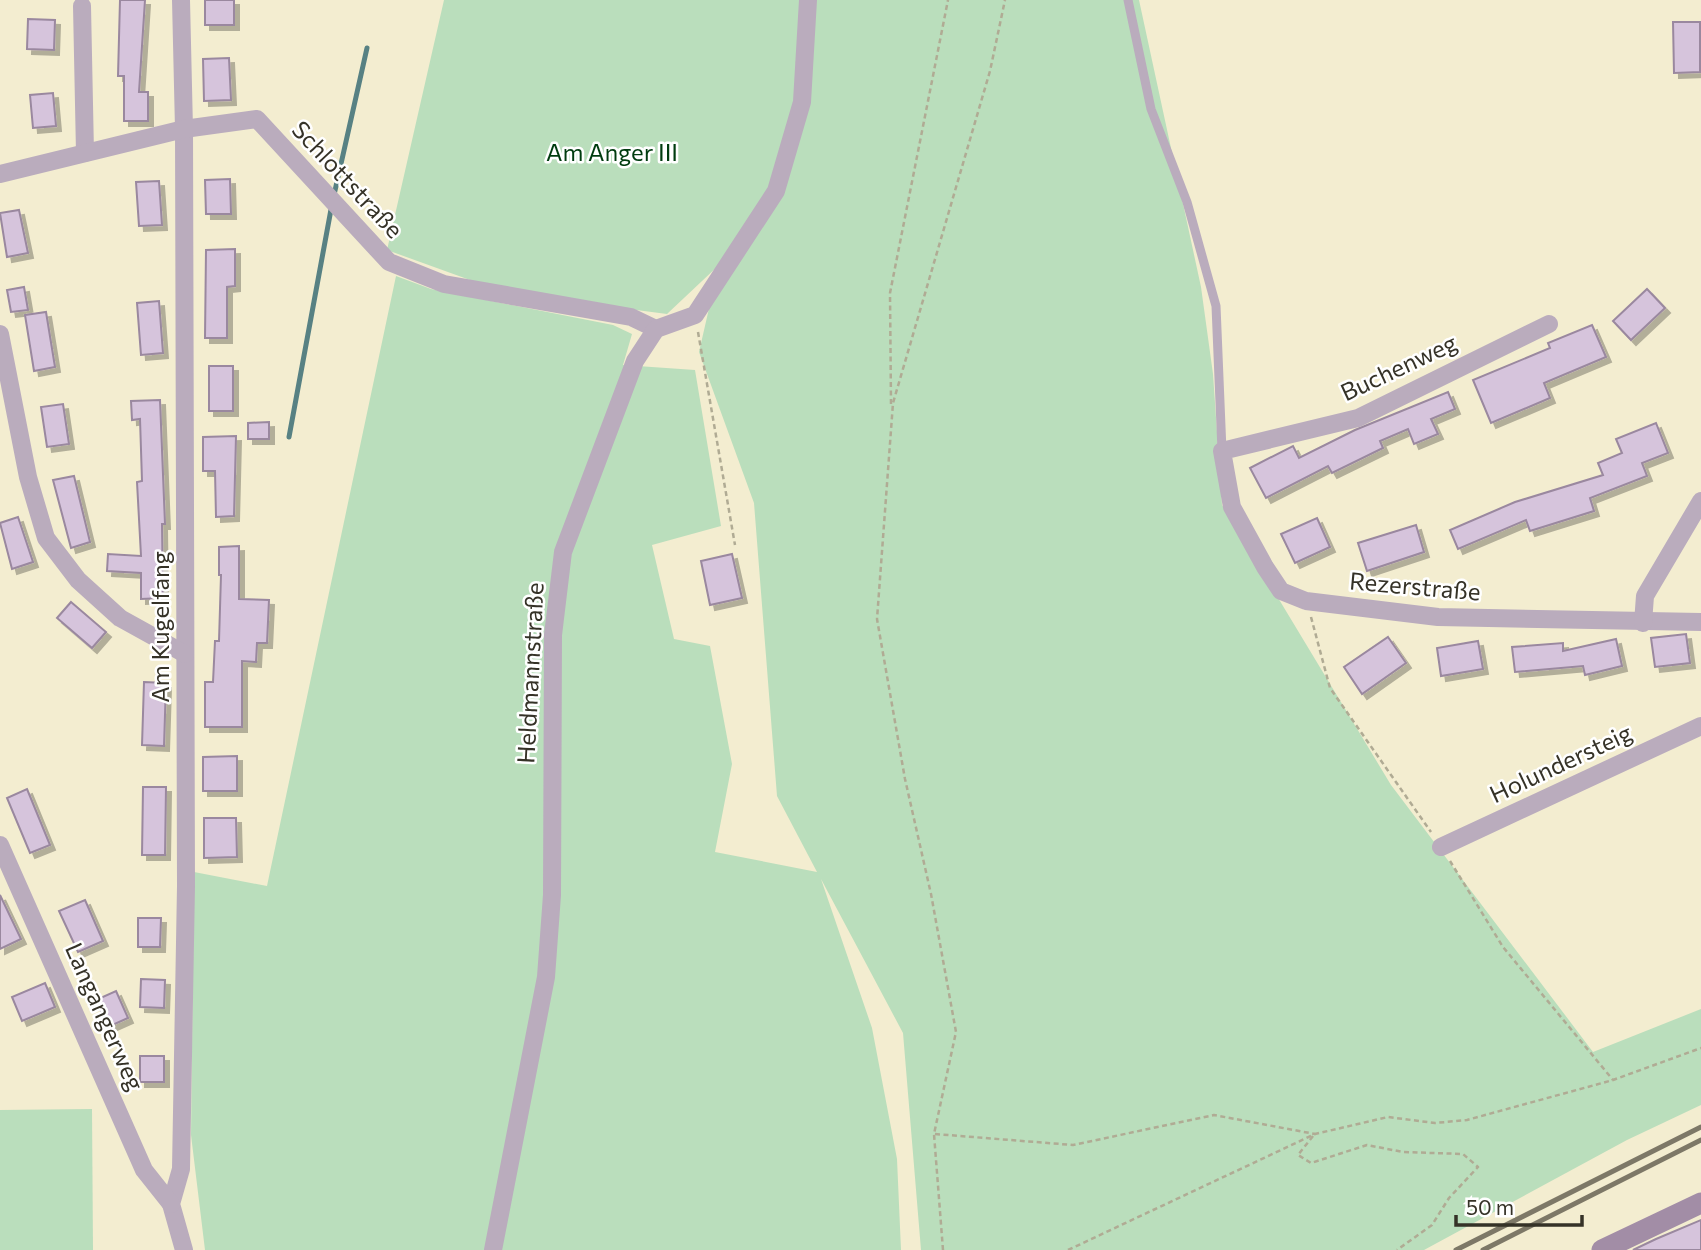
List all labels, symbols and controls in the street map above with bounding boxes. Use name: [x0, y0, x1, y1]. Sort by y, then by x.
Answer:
street label: Schlottstraße: [287, 114, 410, 244]
park label: Am Anger III: [546, 137, 678, 166]
street label: Buchenweg: [1336, 327, 1461, 406]
street label: Am Kugelfang: [145, 551, 174, 703]
street label: Rezerstraße: [1348, 565, 1482, 606]
street label: Heldmannstraße: [510, 582, 549, 764]
street label: Holundersteig: [1485, 717, 1636, 808]
street label: Langangerweg: [60, 938, 151, 1095]
scale bar: [1456, 1184, 1582, 1228]
text: 50 m: [1466, 1194, 1514, 1219]

